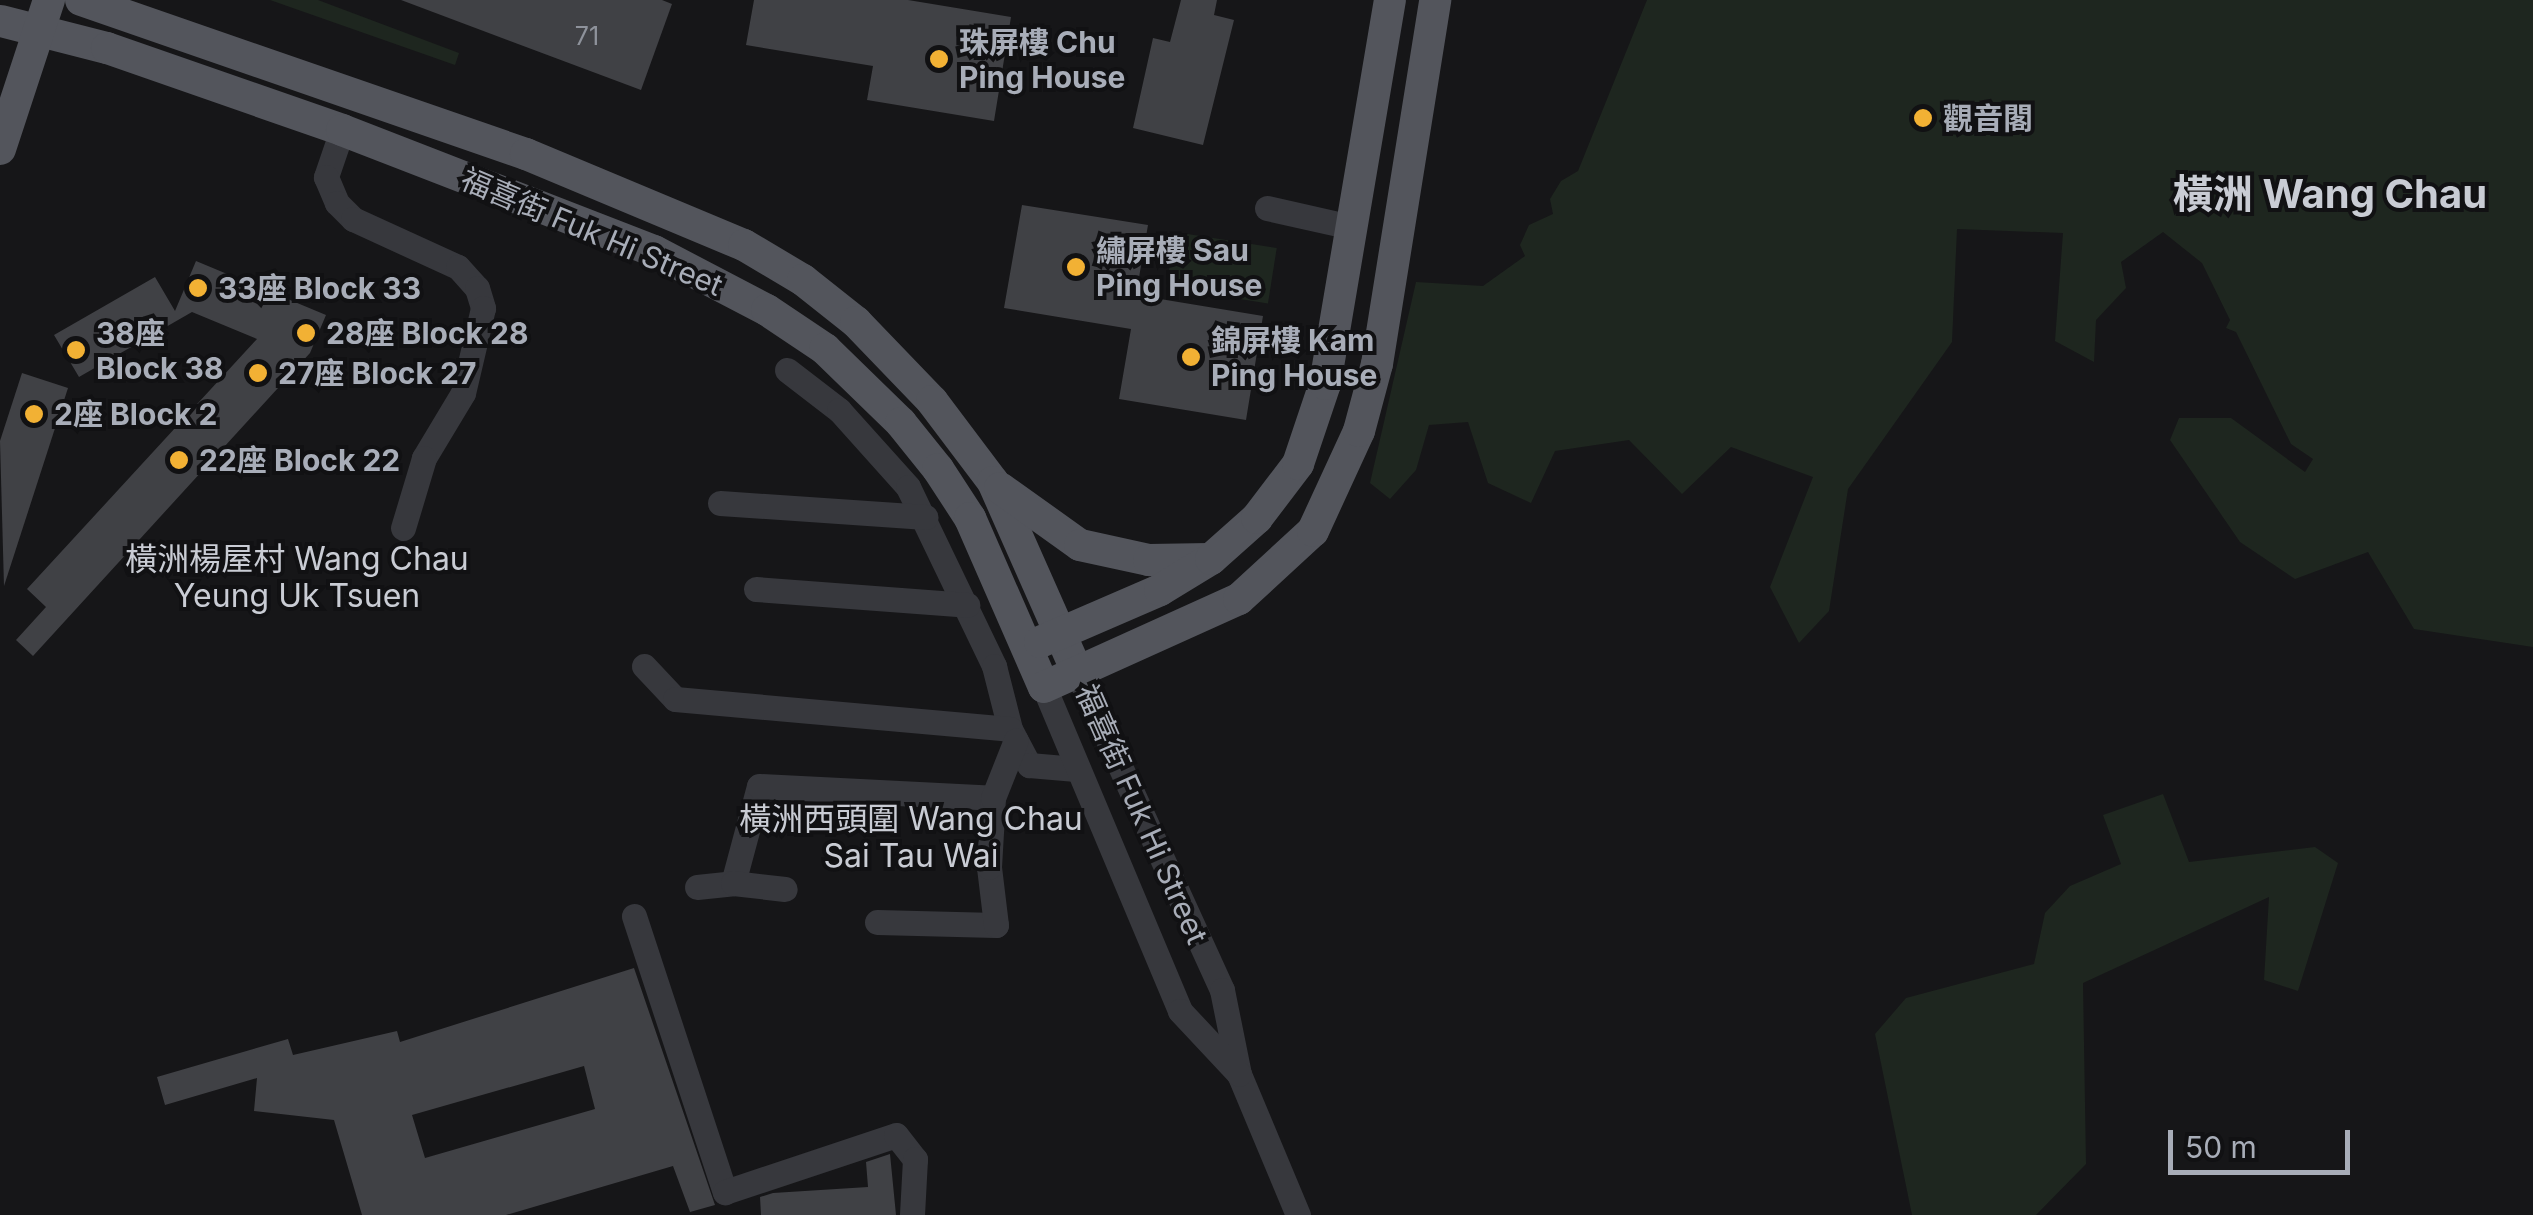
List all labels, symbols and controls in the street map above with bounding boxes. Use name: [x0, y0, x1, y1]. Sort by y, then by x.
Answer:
house number: 71: [575, 21, 599, 51]
place label: 珠屏樓 Chu Ping House: [959, 24, 1125, 94]
marker: 珠屏樓 Chu Ping House: [928, 48, 950, 70]
place label: 觀音閣: [1943, 100, 2033, 136]
marker: 觀音閣: [1912, 107, 1934, 129]
street label: 福喜街 Fuk Hi Street: [456, 161, 728, 303]
district label: 橫洲 Wang Chau: [2173, 170, 2487, 218]
place label: 繡屏樓 Sau Ping House: [1096, 232, 1262, 302]
marker: 繡屏樓 Sau Ping House: [1065, 256, 1087, 278]
place label: 33座 Block 33: [218, 270, 421, 306]
marker: 33座 Block 33: [187, 277, 209, 299]
place label: 38座 Block 38: [96, 315, 223, 386]
place label: 28座 Block 28: [326, 315, 528, 351]
marker: 28座 Block 28: [295, 322, 317, 344]
place label: 錦屏樓 Kam Ping House: [1211, 322, 1377, 392]
marker: 38座 Block 38: [65, 339, 87, 361]
marker: 錦屏樓 Kam Ping House: [1180, 346, 1202, 368]
place label: 27座 Block 27: [278, 355, 476, 391]
marker: 27座 Block 27: [247, 362, 269, 384]
place label: 2座 Block 2: [54, 396, 217, 432]
marker: 2座 Block 2: [23, 403, 45, 425]
place label: 22座 Block 22: [199, 442, 400, 478]
marker: 22座 Block 22: [168, 449, 190, 471]
district label: 橫洲楊屋村 Wang Chau Yeung Uk Tsuen: [125, 541, 469, 616]
street label: 福喜街 Fuk Hi Street: [1069, 679, 1215, 949]
district label: 橫洲西頭圍 Wang Chau Sai Tau Wai: [739, 801, 1083, 876]
scale bar: [2173, 1110, 2356, 1172]
text: 50 m: [2185, 1129, 2257, 1165]

